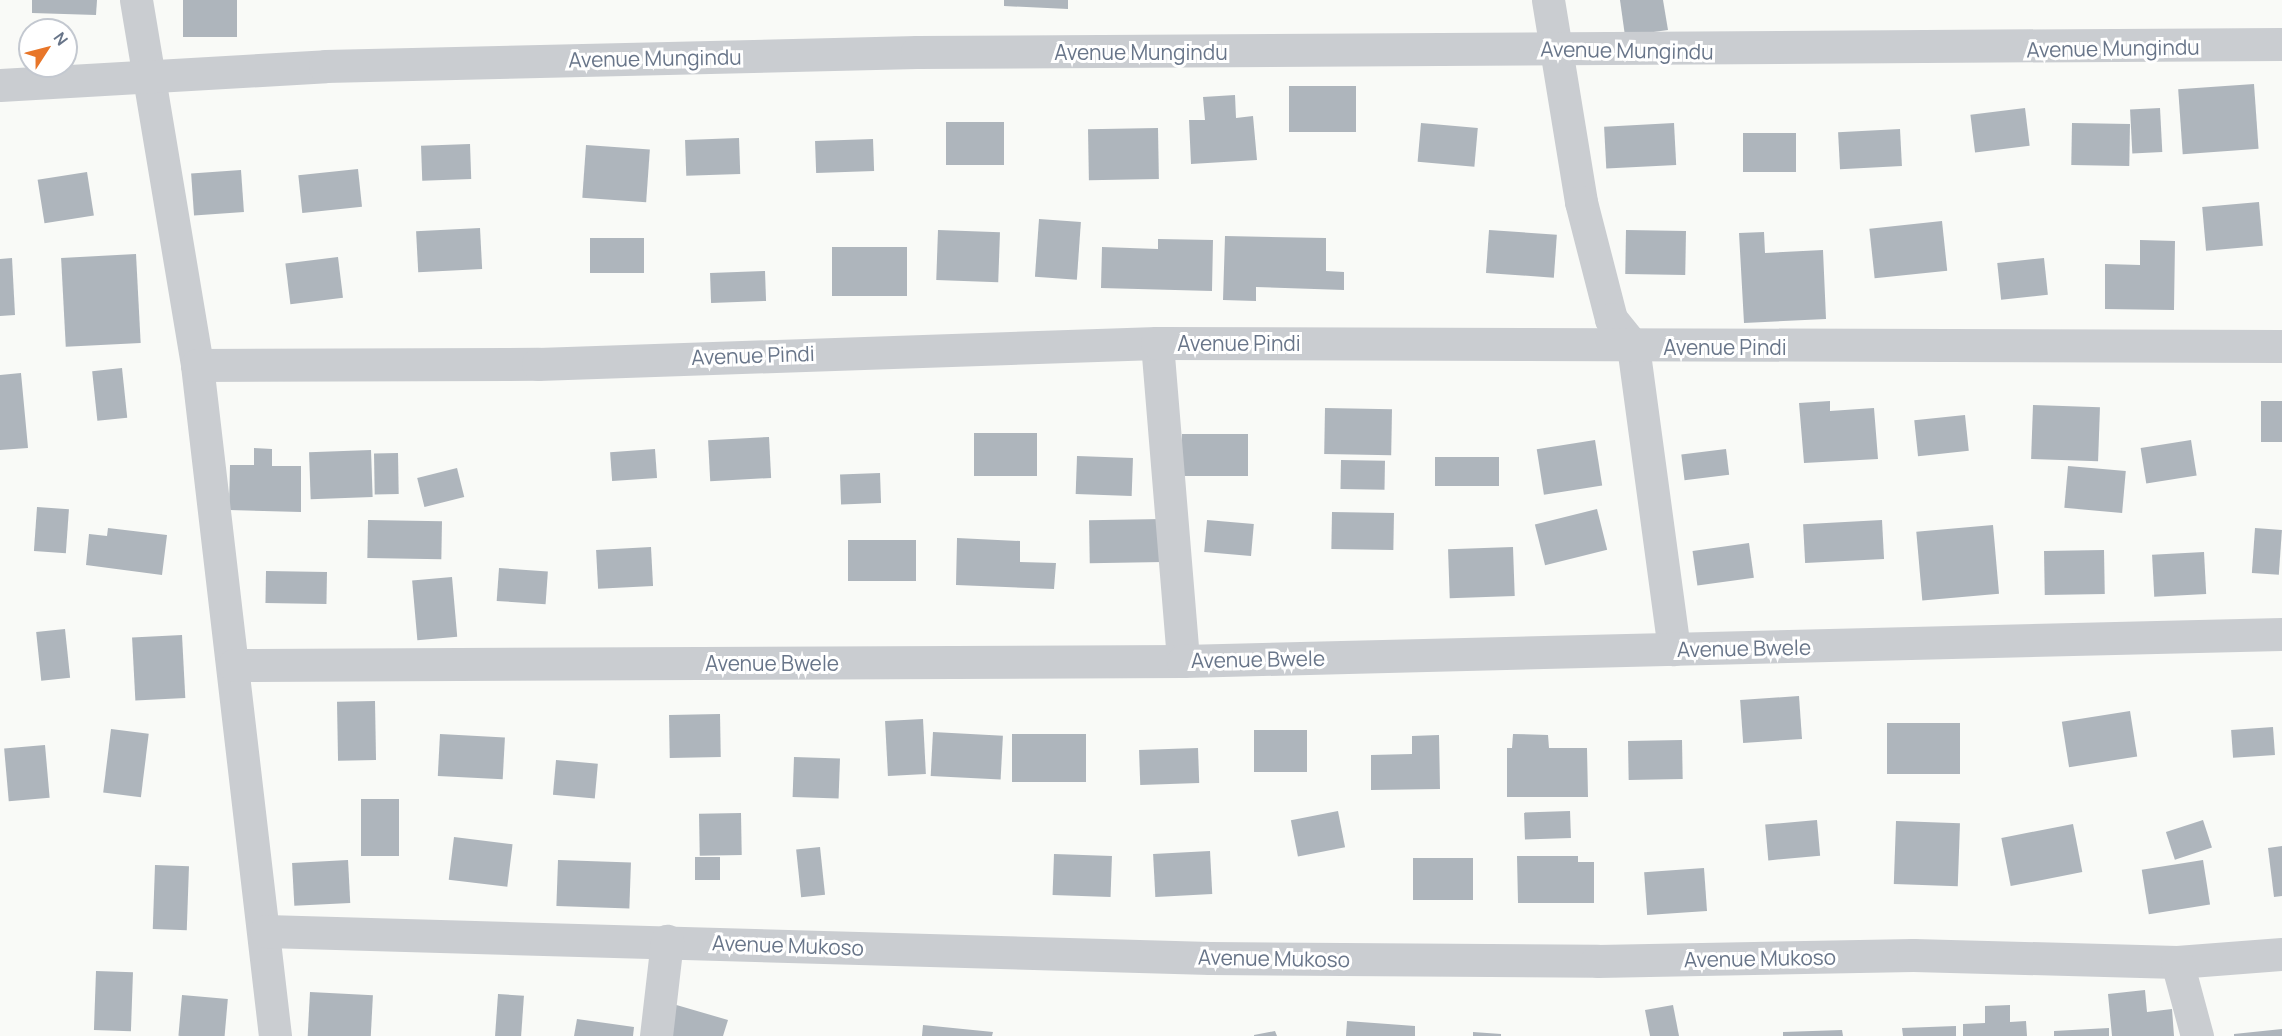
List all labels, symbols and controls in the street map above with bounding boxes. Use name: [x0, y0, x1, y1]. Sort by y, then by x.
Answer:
north arrow: [18, 18, 78, 78]
text: N: [49, 27, 73, 50]
street label: Avenue Mungindu: [2026, 34, 2200, 62]
street label: Avenue Mungindu: [1540, 36, 1714, 64]
street label: Avenue Mungindu: [1054, 39, 1228, 65]
street label: Avenue Mungindu: [568, 44, 742, 72]
street label: Avenue Pindi: [1177, 330, 1301, 356]
street label: Avenue Pindi: [1663, 334, 1787, 360]
street label: Avenue Pindi: [691, 340, 815, 370]
street label: Avenue Bwele: [1677, 634, 1811, 662]
street label: Avenue Bwele: [1191, 645, 1325, 673]
street label: Avenue Bwele: [705, 650, 839, 676]
street label: Avenue Mukoso: [712, 930, 864, 960]
street label: Avenue Mukoso: [1198, 944, 1350, 972]
street label: Avenue Mukoso: [1684, 944, 1836, 972]

